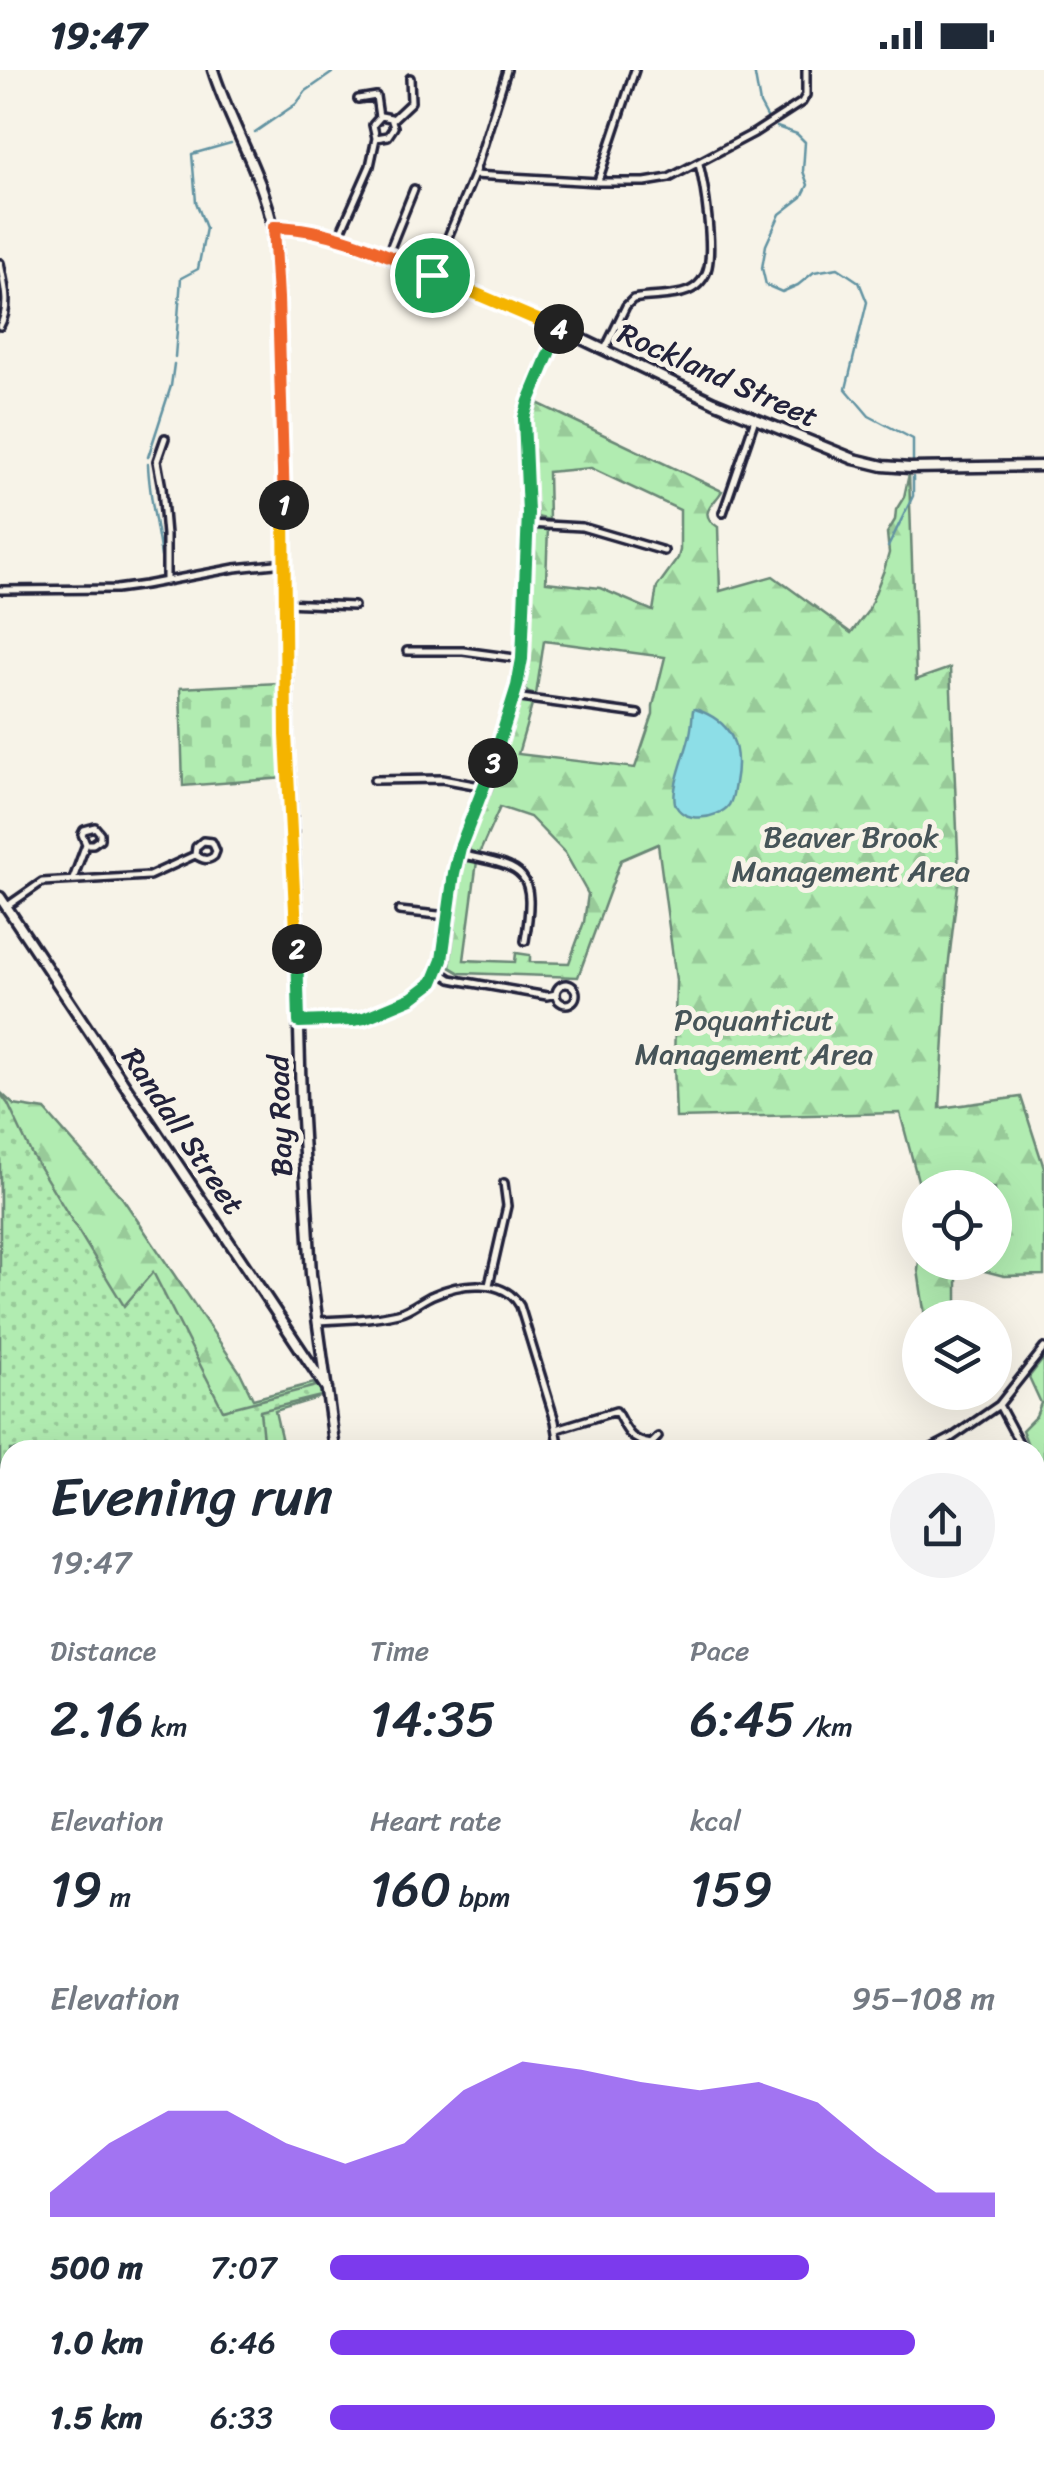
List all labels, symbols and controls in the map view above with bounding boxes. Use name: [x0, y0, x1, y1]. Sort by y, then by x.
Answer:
text: 19:47: [50, 2, 147, 69]
pin: [390, 233, 475, 318]
icon: arrive: [405, 248, 460, 303]
pin: 4: [534, 304, 584, 354]
text: 4: [550, 304, 568, 353]
street label: Rockland Street: [609, 307, 827, 443]
pin: 1: [259, 480, 309, 530]
text: 1: [278, 480, 290, 529]
pin: 3: [468, 738, 518, 788]
text: 3: [485, 738, 501, 787]
park label: Beaver Brook Management Area: [732, 810, 970, 898]
pin: 2: [272, 924, 322, 974]
text: 2: [289, 924, 305, 973]
park label: Poquanticut Management Area: [635, 993, 873, 1081]
street label: Randall Street: [107, 1036, 259, 1226]
street label: Bay Road: [251, 1052, 309, 1178]
map controls: [902, 1170, 1012, 1410]
button: locate: [902, 1170, 1012, 1280]
button: layers: [902, 1300, 1012, 1410]
text: Evening run: [50, 1448, 333, 1545]
button: share: [890, 1473, 995, 1578]
text: 19:47: [50, 1534, 131, 1591]
text: Distance: [50, 1626, 156, 1675]
text: Time: [370, 1626, 429, 1675]
text: Pace: [690, 1626, 749, 1675]
text: 2.16: [50, 1675, 144, 1764]
text: 14:35: [370, 1675, 496, 1764]
text: 6:45: [690, 1675, 795, 1764]
text: km: [144, 1702, 187, 1751]
text: /km: [795, 1702, 853, 1751]
text: Elevation: [50, 1796, 163, 1845]
text: Heart rate: [370, 1796, 501, 1845]
text: kcal: [690, 1796, 741, 1845]
text: 19: [50, 1845, 102, 1934]
text: 160: [370, 1845, 451, 1934]
text: 159: [690, 1845, 773, 1934]
text: m: [102, 1872, 131, 1921]
text: bpm: [451, 1872, 510, 1921]
text: Elevation: [50, 1970, 180, 2027]
text: 95–108 m: [852, 1970, 995, 2027]
text: 500 m: [50, 2239, 143, 2296]
text: 7:07: [210, 2239, 276, 2296]
text: 1.0 km: [50, 2314, 144, 2371]
text: 6:46: [210, 2314, 276, 2371]
text: 1.5 km: [50, 2389, 143, 2446]
text: 6:33: [210, 2389, 273, 2446]

